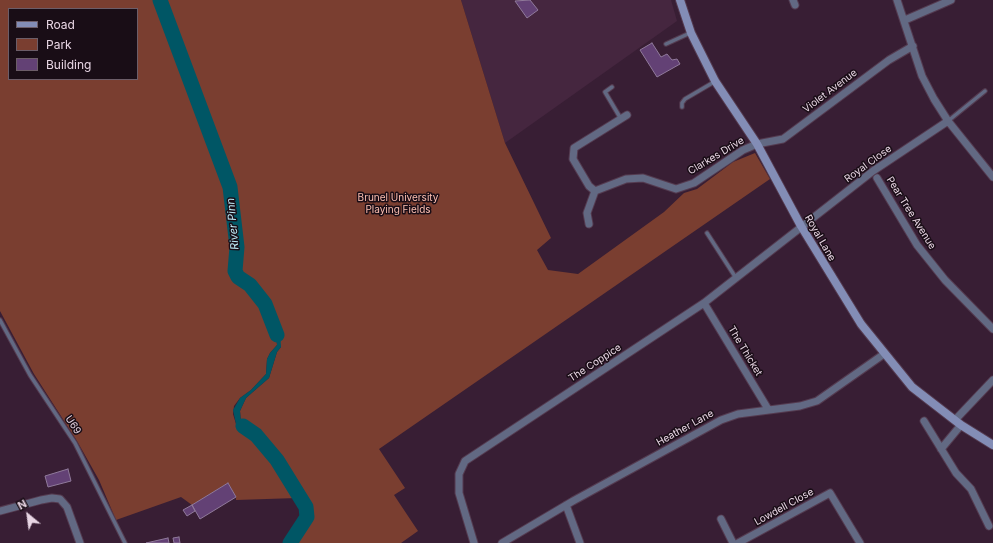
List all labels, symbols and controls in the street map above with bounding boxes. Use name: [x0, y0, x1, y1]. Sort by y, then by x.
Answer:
legend: [8, 8, 138, 80]
text: Road: [46, 17, 75, 32]
text: Park: [46, 37, 72, 52]
text: Building: [46, 57, 91, 72]
street label: Violet Avenue: [801, 67, 859, 115]
street label: Clarkes Drive: [686, 135, 746, 177]
street label: Royal Close: [842, 143, 894, 185]
street label: Pear Tree Avenue: [884, 174, 938, 252]
park label: Brunel University Playing Fields: [358, 192, 438, 216]
water label: River Pinn: [224, 198, 242, 250]
street label: Royal Lane: [802, 213, 838, 263]
street label: The Thicket: [725, 324, 765, 378]
street label: The Coppice: [566, 341, 624, 385]
street label: Heather Lane: [654, 407, 716, 449]
street label: U69: [63, 413, 83, 437]
street label: Lowdell Close: [752, 486, 816, 528]
north arrow: [8, 495, 48, 535]
text: N: [15, 496, 29, 513]

